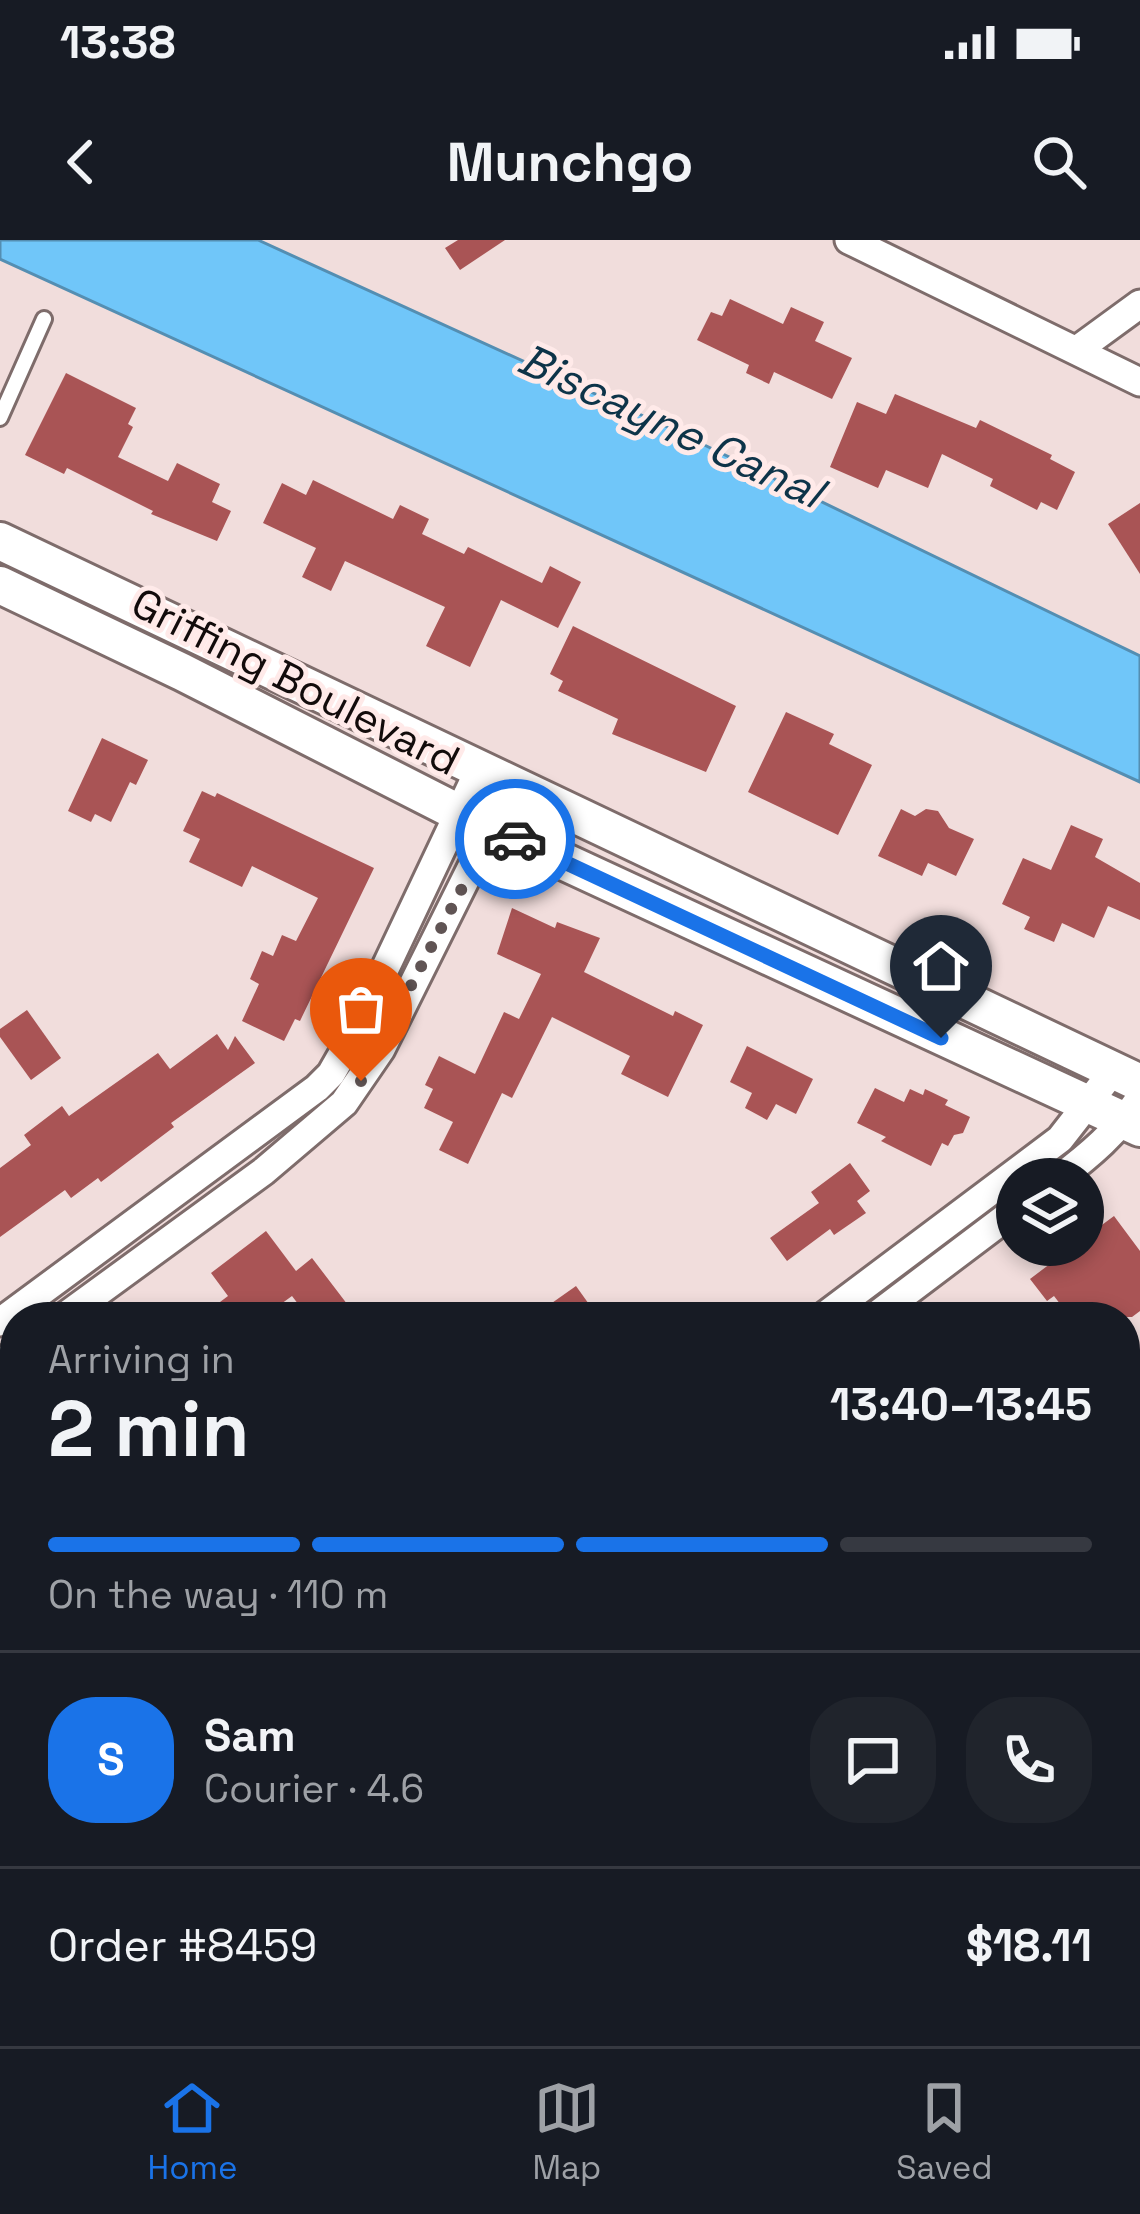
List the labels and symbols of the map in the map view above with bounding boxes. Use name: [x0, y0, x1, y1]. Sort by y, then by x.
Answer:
water label: Biscayne Canal: [510, 330, 837, 523]
street label: Griffing Boulevard: [123, 576, 468, 787]
courier: [455, 779, 575, 899]
pin: [890, 915, 992, 1038]
pin: [310, 958, 412, 1081]

